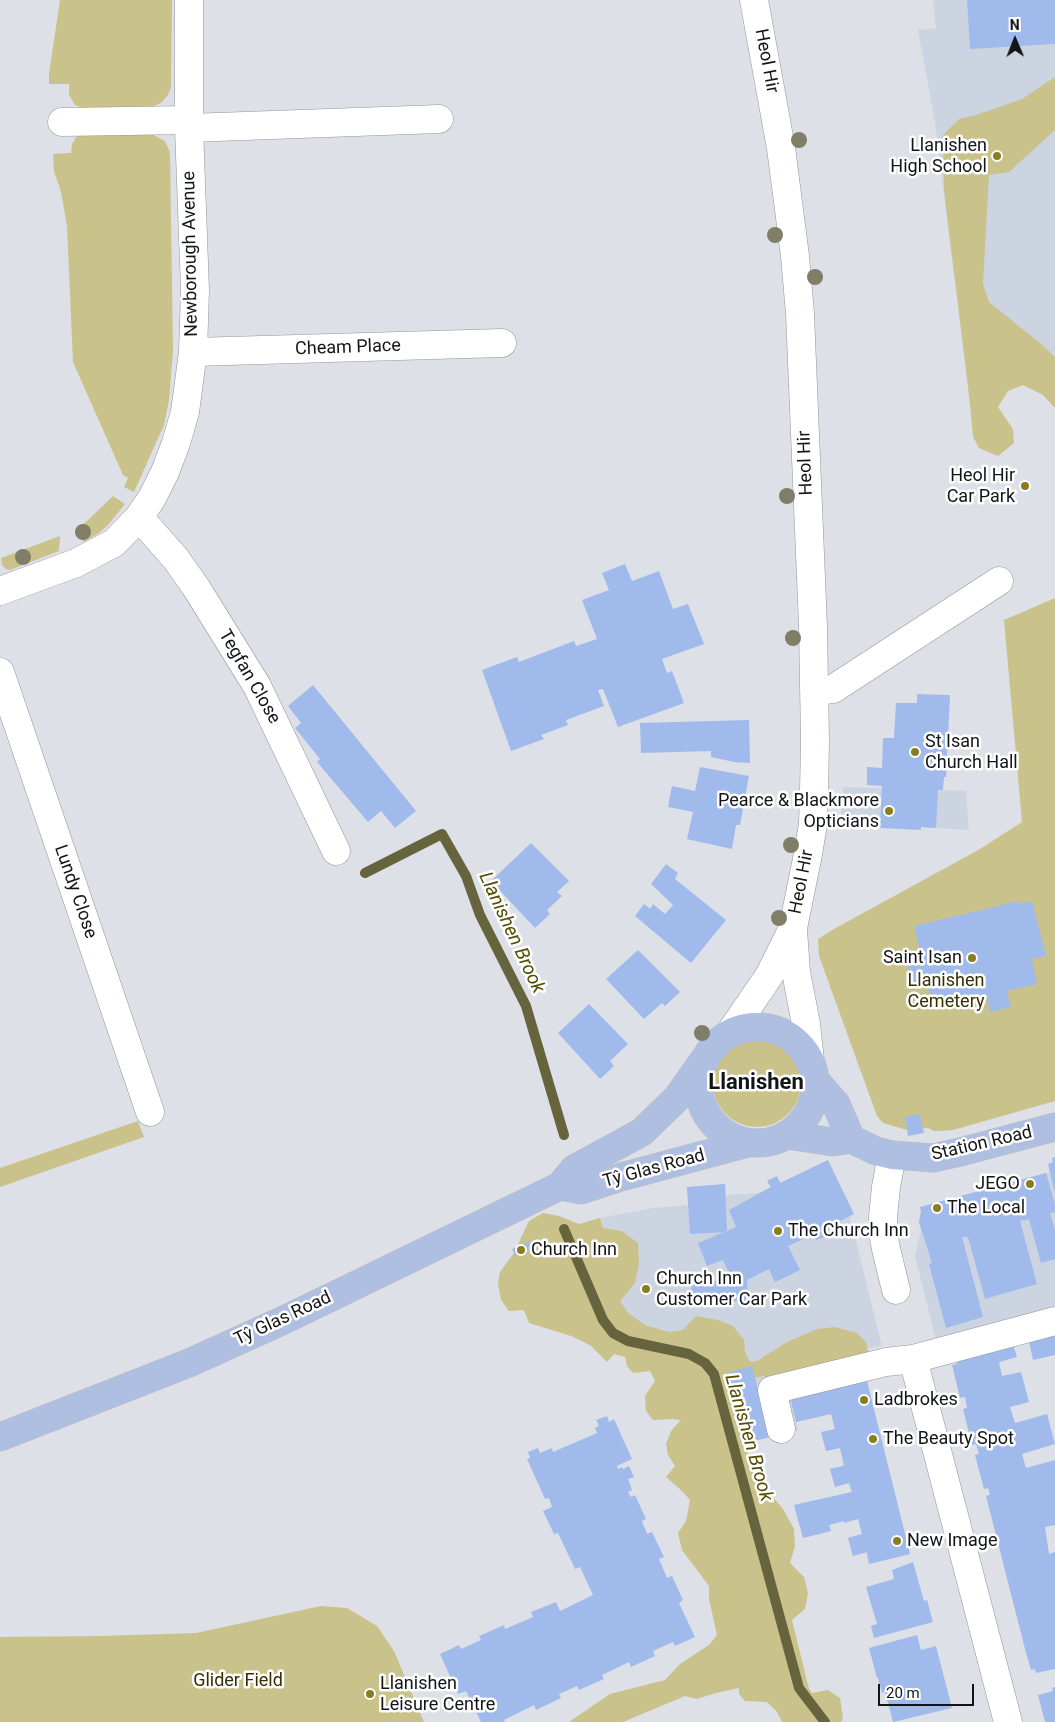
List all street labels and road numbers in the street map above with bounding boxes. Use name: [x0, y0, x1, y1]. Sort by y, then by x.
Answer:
street label: Heol Hir: [749, 27, 783, 95]
street label: Newborough Avenue: [179, 171, 203, 337]
street label: Cheam Place: [295, 335, 401, 361]
street label: Heol Hir: [794, 430, 818, 496]
street label: Tegfan Close: [213, 626, 285, 728]
street label: Lundy Close: [49, 842, 101, 942]
street label: Heol Hir: [785, 848, 819, 916]
street label: Station Road: [930, 1122, 1034, 1166]
street label: Tŷ Glas Road: [601, 1145, 707, 1193]
street label: Tŷ Glas Road: [231, 1287, 335, 1351]

